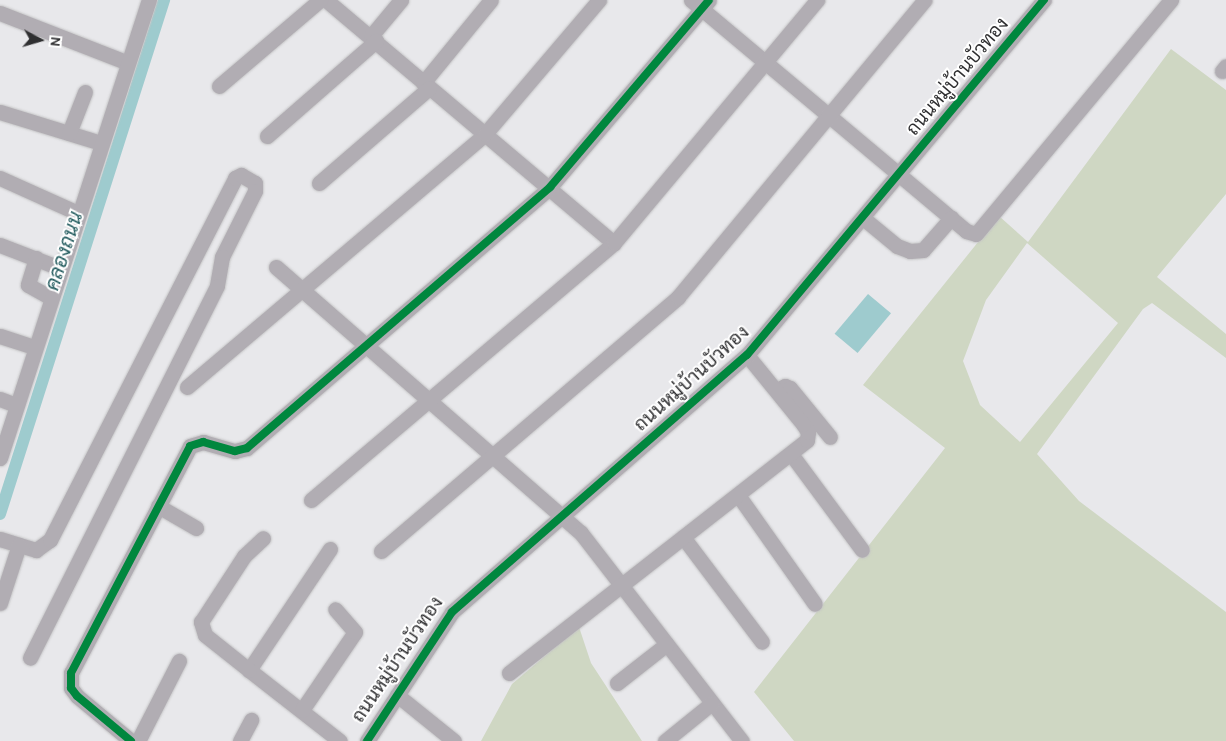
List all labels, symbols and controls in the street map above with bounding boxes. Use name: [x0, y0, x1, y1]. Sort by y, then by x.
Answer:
street label: ถนนหมู่บ้านบัวทอง: [902, 13, 1014, 141]
north arrow: [15, 15, 65, 65]
text: N: [46, 36, 64, 47]
water label: คลองถนน: [40, 208, 88, 294]
street label: ถนนหมู่บ้านบัวทอง: [630, 321, 754, 437]
street label: ถนนหมู่บ้านบัวทอง: [348, 593, 448, 727]

